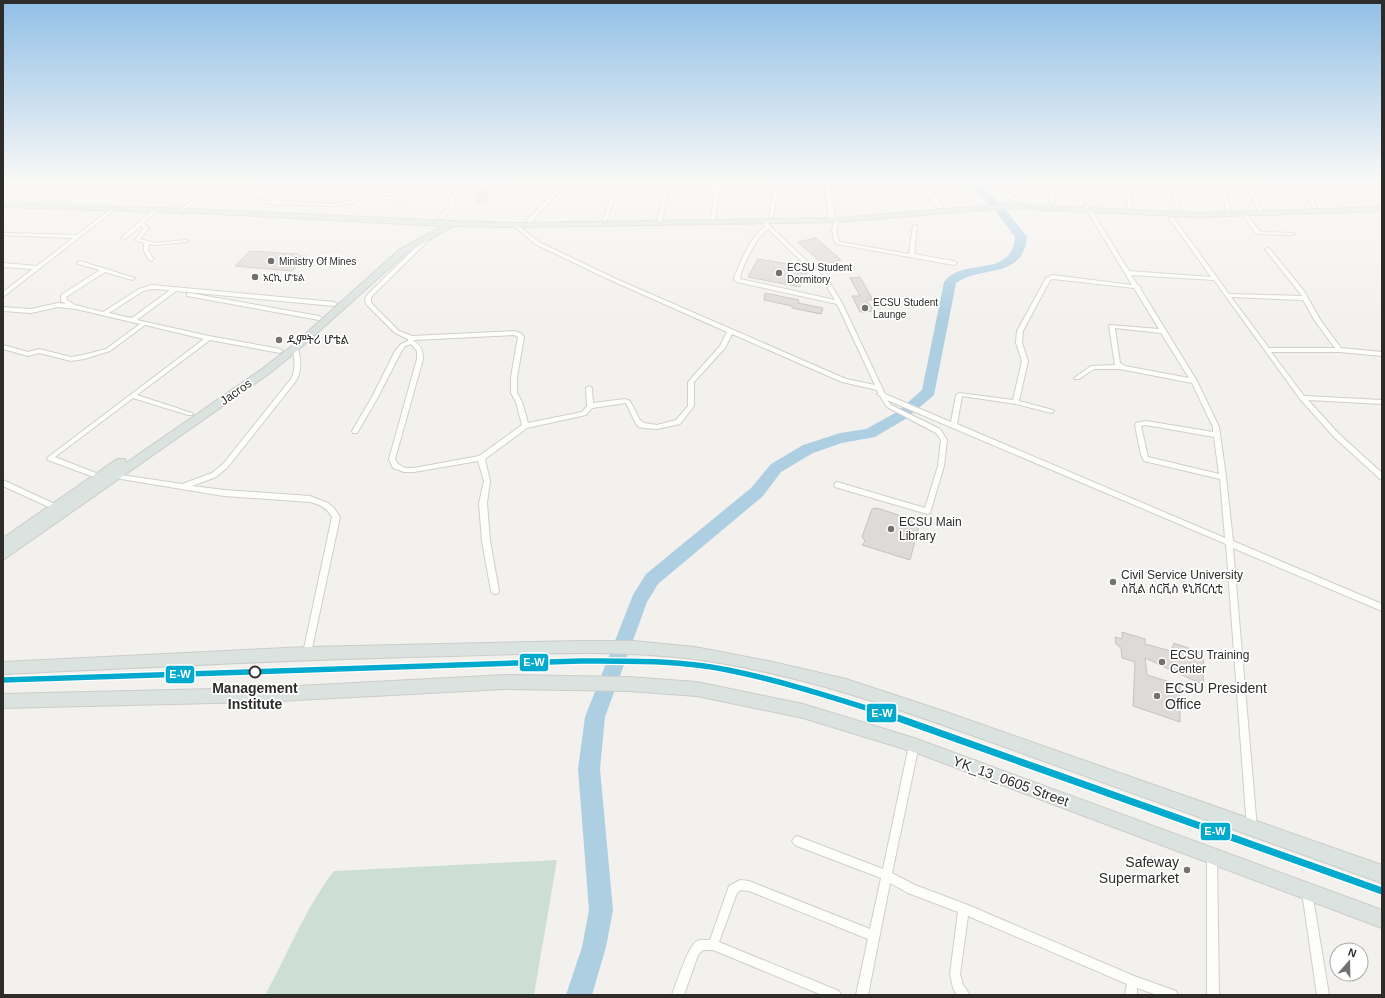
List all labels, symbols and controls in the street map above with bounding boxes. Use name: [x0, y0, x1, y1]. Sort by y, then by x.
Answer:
marker: Ministry Of Mines: [266, 256, 276, 266]
place label: Ministry Of Mines: [279, 256, 356, 267]
place label: ECSU Student Dormitory: [787, 262, 852, 285]
marker: ECSU Student Dormitory: [774, 268, 784, 278]
marker: አርኪ ሆቴል: [250, 272, 260, 282]
place label: አርኪ ሆቴል: [263, 272, 305, 283]
place label: ECSU Student Launge: [873, 297, 938, 320]
marker: ECSU Student Launge: [860, 303, 870, 313]
place label: ዲምትሪ ሆቴል: [287, 333, 349, 347]
marker: ዲምትሪ ሆቴል: [274, 335, 284, 345]
street label: Jacros: [218, 376, 254, 408]
place label: ECSU Main Library: [899, 515, 962, 543]
marker: ECSU Main Library: [886, 524, 896, 534]
place label: Civil Service University ስቪል ሰርቪስ ዩኒቨርሲቲ: [1121, 568, 1243, 596]
marker: Civil Service University ስቪል ሰርቪስ ዩኒቨርሲቲ: [1108, 577, 1118, 587]
place label: ECSU Training Center: [1170, 648, 1249, 676]
line badge: E-W: [519, 653, 549, 672]
text: E-W: [523, 656, 545, 668]
marker: ECSU Training Center: [1157, 657, 1167, 667]
line badge: E-W: [165, 665, 195, 684]
marker: Management Institute: [248, 665, 262, 679]
text: E-W: [169, 668, 191, 680]
place label: Management Institute: [212, 680, 298, 712]
place label: ECSU President Office: [1165, 680, 1267, 712]
marker: ECSU President Office: [1152, 691, 1162, 701]
line badge: E-W: [866, 703, 897, 723]
text: E-W: [871, 707, 893, 719]
street label: YK_13_0605 Street: [951, 753, 1071, 809]
line badge: E-W: [1200, 822, 1231, 841]
text: E-W: [1204, 825, 1226, 837]
place label: Safeway Supermarket: [1099, 854, 1179, 886]
marker: Safeway Supermarket: [1182, 865, 1192, 875]
north arrow: [1329, 942, 1369, 982]
text: N: [1347, 946, 1358, 960]

